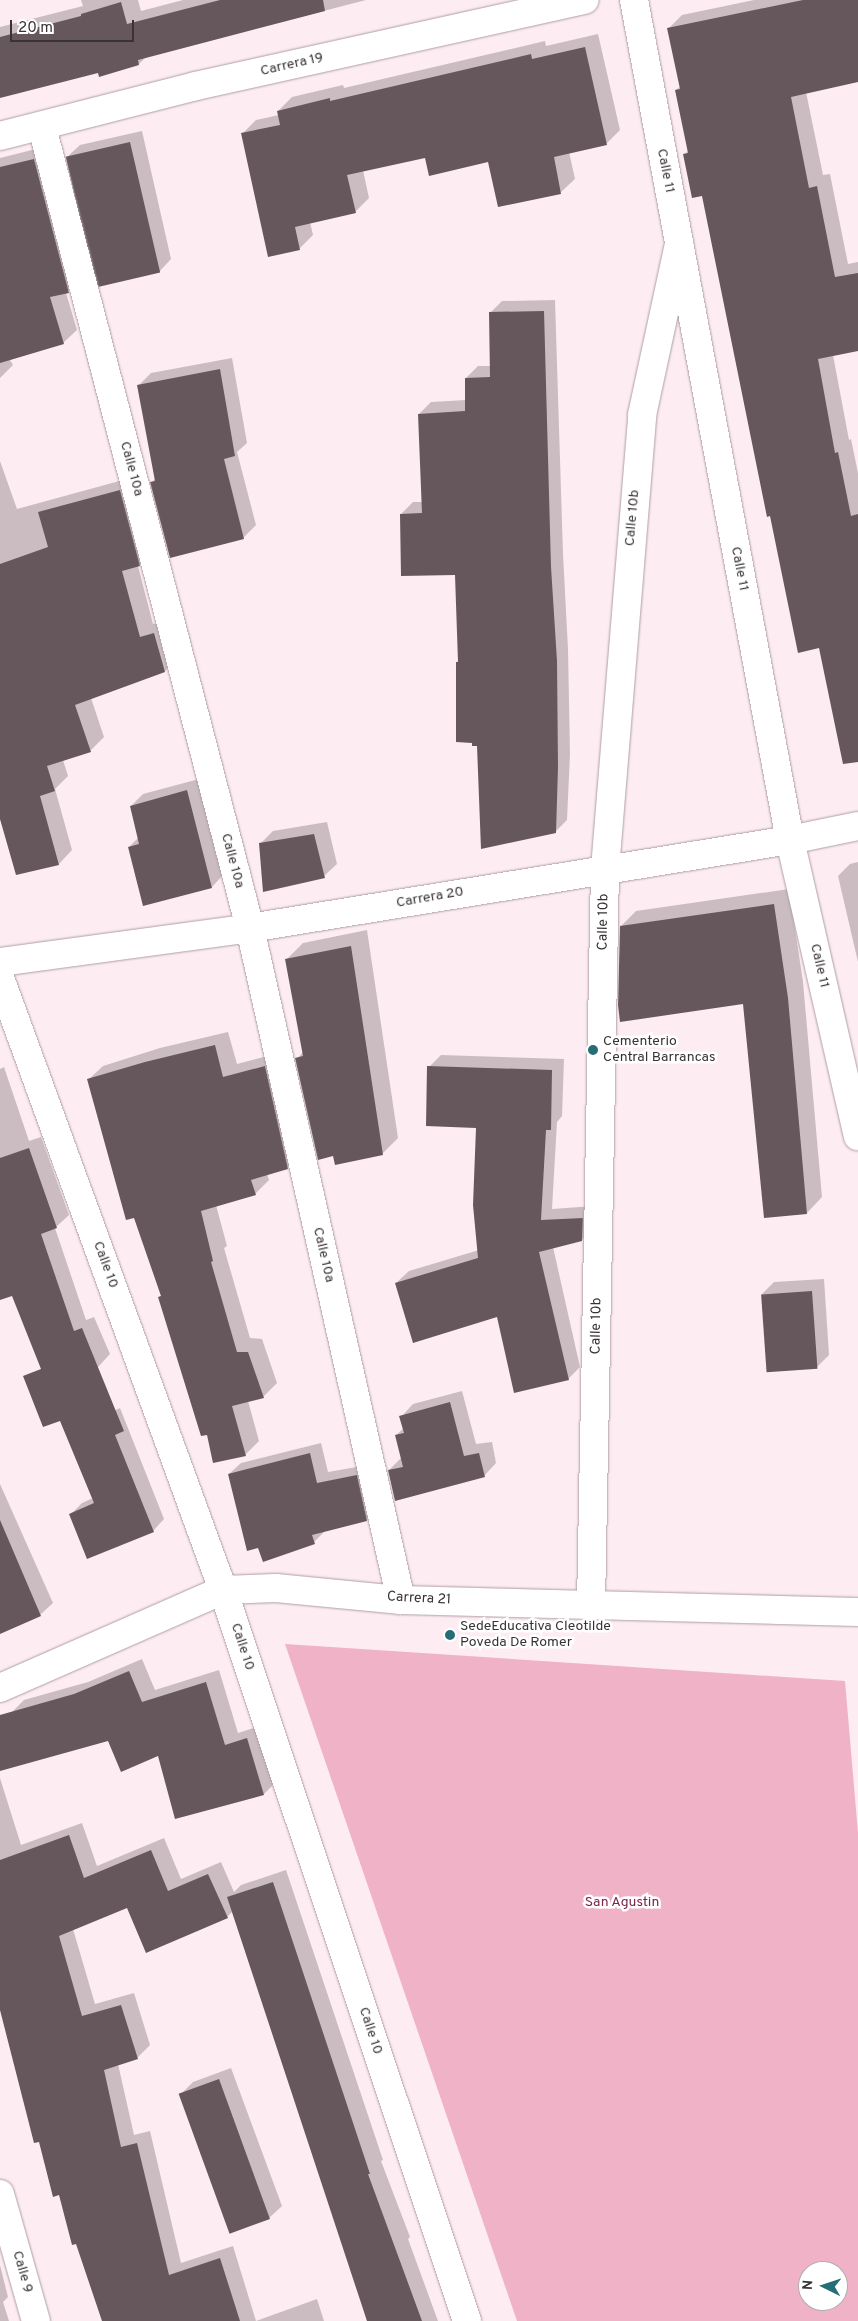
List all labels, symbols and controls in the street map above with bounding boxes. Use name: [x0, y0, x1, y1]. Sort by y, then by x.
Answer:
scale bar: [12, 10, 136, 42]
text: 20 m: [18, 19, 53, 38]
street label: Carrera 19: [259, 50, 325, 80]
street label: Calle 11: [652, 147, 678, 195]
street label: Calle 10a: [116, 440, 146, 498]
street label: Calle 10b: [622, 489, 644, 547]
street label: Calle 11: [726, 545, 752, 593]
street label: Calle 10a: [217, 832, 247, 890]
street label: Carrera 20: [395, 884, 465, 912]
street label: Calle 10b: [595, 894, 613, 950]
street label: Calle 11: [806, 942, 832, 990]
place label: Cementerio Central Barrancas: [603, 1034, 716, 1066]
marker: Cementerio Central Barrancas: [587, 1044, 599, 1056]
street label: Calle 10a: [308, 1226, 338, 1284]
street label: Calle 10: [89, 1239, 121, 1291]
street label: Calle 10b: [588, 1298, 606, 1354]
street label: Carrera 21: [386, 1589, 452, 1609]
place label: SedeEducativa Cleotilde Poveda De Romer: [460, 1619, 611, 1651]
street label: Calle 10: [226, 1621, 258, 1673]
marker: SedeEducativa Cleotilde Poveda De Romer: [444, 1629, 456, 1641]
park label: San Agustin: [584, 1895, 660, 1911]
street label: Calle 10: [354, 2005, 386, 2057]
street label: Calle 9: [8, 2249, 36, 2295]
north arrow: [798, 2261, 848, 2311]
text: N: [800, 2279, 817, 2291]

